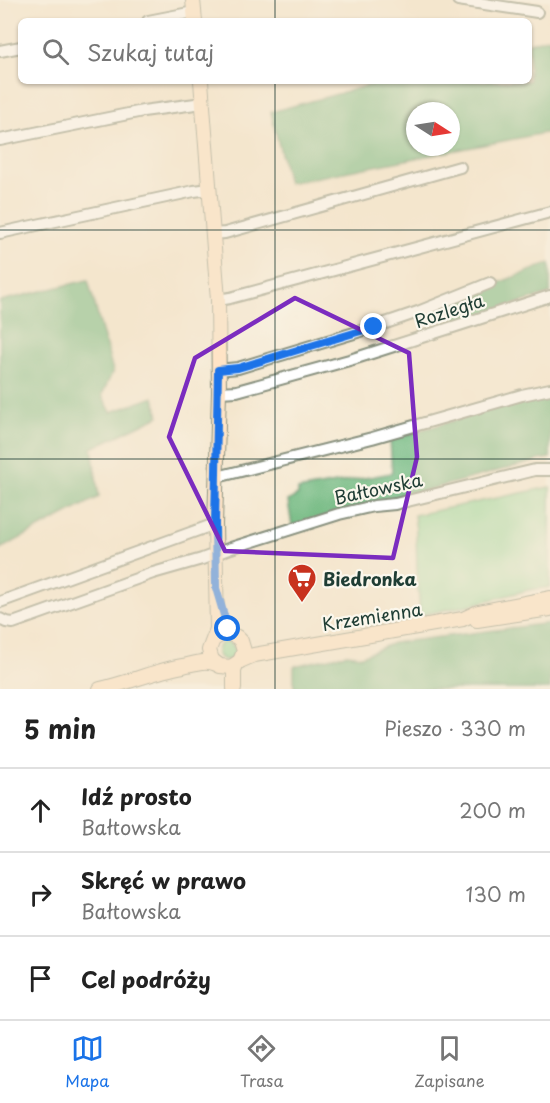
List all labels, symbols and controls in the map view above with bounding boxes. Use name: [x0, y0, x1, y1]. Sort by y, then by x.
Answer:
search box: [18, 18, 532, 84]
icon: search: [39, 35, 72, 68]
text: Szukaj tutaj: [87, 35, 214, 68]
north arrow: [406, 102, 460, 156]
street label: Rozległa: [411, 286, 488, 334]
route end: [360, 313, 386, 339]
street label: Bałtowska: [331, 465, 425, 511]
supermarket icon: Biedronka: [286, 562, 318, 604]
place label: Biedronka: [323, 565, 417, 592]
street label: Krzemienna: [320, 595, 425, 637]
route start: [214, 615, 240, 641]
text: 5 min: [24, 709, 96, 748]
text: Pieszo · 330 m: [384, 713, 526, 743]
text: Idź prosto: [81, 779, 192, 812]
icon: ahead: [24, 794, 57, 827]
text: 200 m: [459, 795, 526, 825]
text: Bałtowska: [81, 812, 181, 842]
text: Skręć w prawo: [81, 863, 246, 896]
icon: right: [24, 878, 57, 911]
text: 130 m: [466, 879, 526, 909]
text: Bałtowska: [81, 896, 181, 926]
icon: arrive: [24, 962, 57, 995]
text: Cel podróży: [81, 962, 211, 995]
tab: Mapa: [65, 1032, 109, 1092]
tab: Trasa: [240, 1032, 283, 1092]
tab: Zapisane: [414, 1032, 485, 1092]

